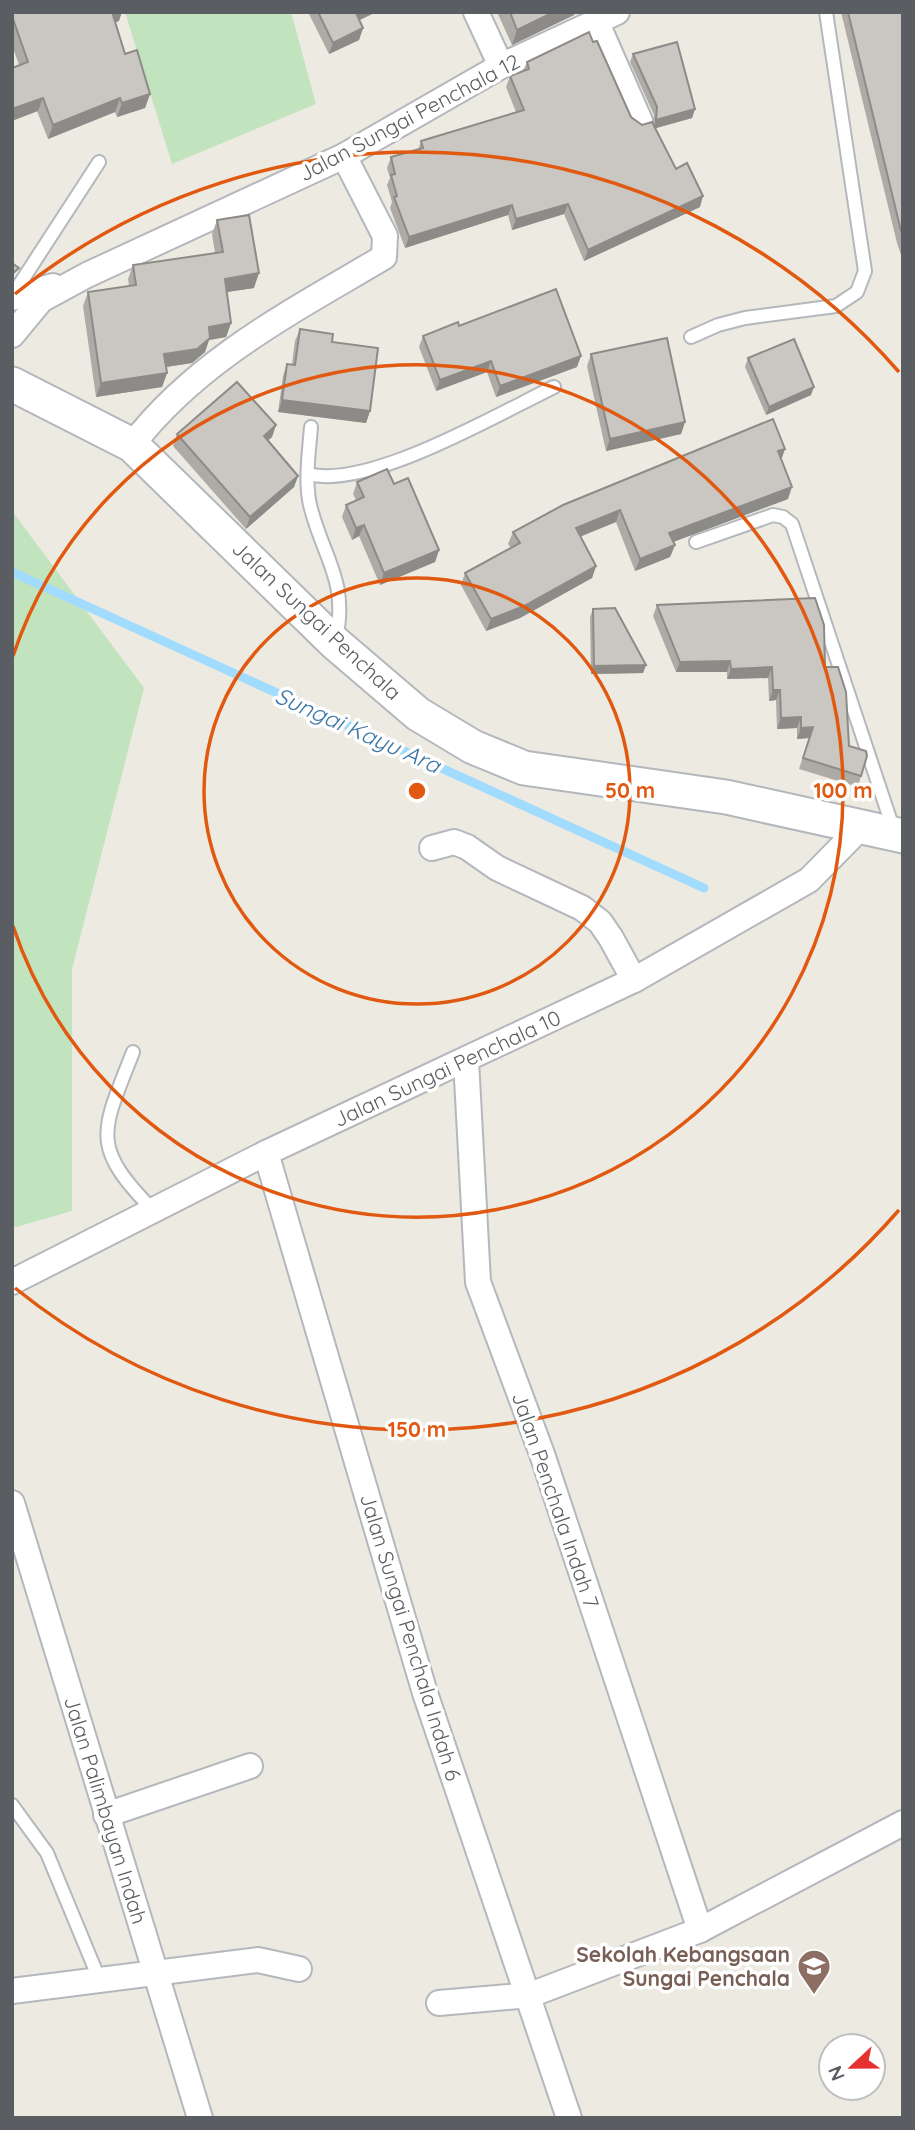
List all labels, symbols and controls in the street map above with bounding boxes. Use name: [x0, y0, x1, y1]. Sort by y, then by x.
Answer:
street label: Jalan Sungai Penchala 12: [294, 48, 524, 186]
street label: Jalan Sungai Penchala: [227, 535, 407, 705]
water label: Sungai Kayu Ara: [271, 681, 446, 780]
text: 50 m: [605, 777, 655, 803]
text: 100 m: [813, 777, 873, 803]
centre of rings: [405, 779, 429, 803]
street label: Jalan Sungai Penchala 10: [329, 1004, 565, 1132]
street label: Jalan Penchala Indah 7: [507, 1389, 605, 1612]
text: 150 m: [388, 1416, 446, 1442]
street label: Jalan Sungai Penchala Indah 6: [355, 1490, 467, 1784]
street label: Jalan Palimbayan Indah: [59, 1693, 153, 1927]
place label: Sekolah Kebangsaan Sungai Penchala: [576, 1941, 790, 1991]
school or university icon: Sekolah Kebangsaan Sungai Penchala: [795, 1947, 833, 1996]
north arrow: [817, 2032, 887, 2102]
text: N: [822, 2062, 850, 2084]

